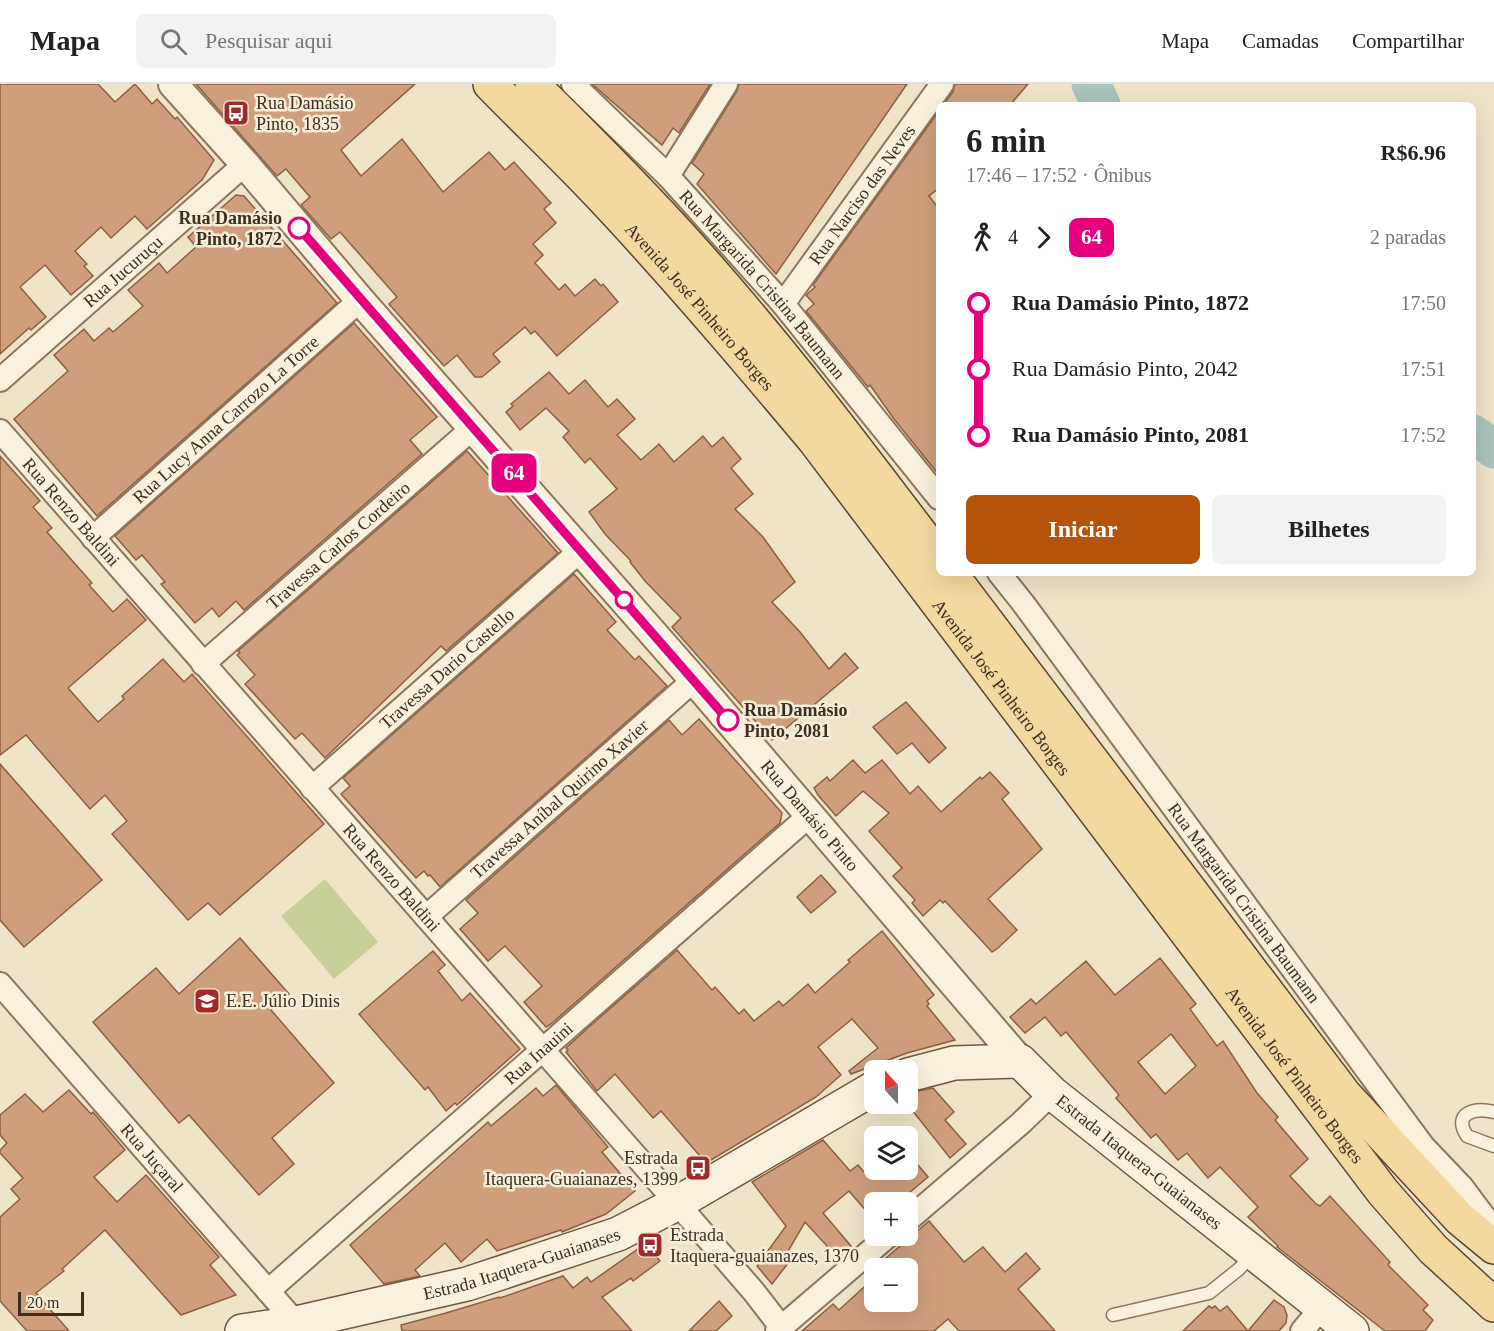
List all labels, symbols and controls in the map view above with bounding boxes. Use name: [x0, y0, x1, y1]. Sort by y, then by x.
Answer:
search box: [136, 14, 556, 68]
text: Mapa: [30, 25, 100, 56]
icon: search: [157, 25, 190, 58]
text: Pesquisar aqui: [205, 28, 333, 53]
text: Mapa: [1161, 29, 1209, 53]
text: Camadas: [1242, 29, 1319, 53]
text: Compartilhar: [1352, 29, 1464, 53]
place label: Rua Damásio Pinto, 1835: [256, 93, 353, 134]
bus stop icon: Rua Damásio Pinto, 1835: [221, 98, 251, 128]
street label: Rua Narciso das Neves: [805, 121, 919, 268]
text: 6 min: [966, 123, 1046, 159]
text: R$6.96: [1381, 140, 1446, 165]
text: 17:46 – 17:52 · Ônibus: [966, 164, 1152, 186]
street label: Rua Margarida Cristina Baumann: [675, 186, 849, 383]
place label: Rua Damásio Pinto, 1872: [178, 208, 282, 249]
marker: Rua Damásio Pinto, 1872: [288, 217, 310, 239]
street label: Avenida José Pinheiro Borges: [621, 219, 778, 395]
icon: walk: [966, 221, 999, 254]
icon: forward: [1027, 221, 1060, 254]
text: 64: [1081, 225, 1102, 249]
text: 4: [1008, 226, 1018, 248]
text: 2 paradas: [1370, 226, 1446, 248]
street label: Rua Jucuruçu: [79, 231, 167, 312]
text: Rua Damásio Pinto, 1872: [1012, 290, 1249, 315]
text: 17:50: [1400, 292, 1446, 314]
street label: Rua Lucy Anna Carrozo La Torre: [129, 332, 323, 508]
text: Rua Damásio Pinto, 2042: [1012, 356, 1238, 381]
text: 17:51: [1400, 358, 1446, 380]
text: Rua Damásio Pinto, 2081: [1012, 422, 1249, 447]
text: 17:52: [1400, 424, 1446, 446]
street label: Rua Renzo Baldini: [18, 454, 124, 570]
line badge: 64: [487, 454, 541, 492]
text: 64: [504, 461, 525, 485]
street label: Travessa Carlos Cordeiro: [263, 478, 414, 613]
button: Iniciar: [966, 495, 1200, 564]
button: Bilhetes: [1212, 495, 1446, 564]
unlabelled marker: [615, 591, 633, 609]
street label: Avenida José Pinheiro Borges: [928, 595, 1074, 780]
street label: Travessa Dario Castello: [376, 604, 518, 733]
place label: Rua Damásio Pinto, 2081: [744, 700, 848, 741]
marker: Rua Damásio Pinto, 2081: [717, 709, 739, 731]
street label: Travessa Aníbal Quirino Xavier: [467, 715, 652, 883]
street label: Rua Damásio Pinto: [757, 756, 863, 875]
street label: Rua Margarida Cristina Baumann: [1164, 799, 1324, 1007]
street label: Rua Renzo Baldini: [339, 819, 444, 936]
street label: Avenida José Pinheiro Borges: [1221, 983, 1368, 1167]
school or university icon: E.E. Júlio Dinis: [192, 986, 222, 1016]
place label: E.E. Júlio Dinis: [226, 991, 340, 1011]
street label: Rua Inauini: [500, 1018, 577, 1089]
north arrow: [864, 1060, 918, 1114]
map controls: [864, 1060, 918, 1312]
street label: Estrada Itaquera-Guaianases: [1052, 1090, 1226, 1234]
street label: Rua Juçaral: [117, 1120, 187, 1196]
button: layers: [864, 1126, 918, 1180]
place label: Estrada Itaquera-Guaianazes, 1399: [485, 1148, 678, 1189]
bus stop icon: Estrada Itaquera-Guaianazes, 1399: [683, 1153, 713, 1183]
button: +: [864, 1192, 918, 1246]
street label: Estrada Itaquera-Guaianases: [421, 1224, 623, 1304]
place label: Estrada Itaquera-guaianazes, 1370: [670, 1225, 859, 1266]
bus stop icon: Estrada Itaquera-guaianazes, 1370: [635, 1230, 665, 1260]
button: −: [864, 1258, 918, 1312]
scale bar: [18, 1289, 84, 1316]
text: 20 m: [27, 1294, 59, 1311]

